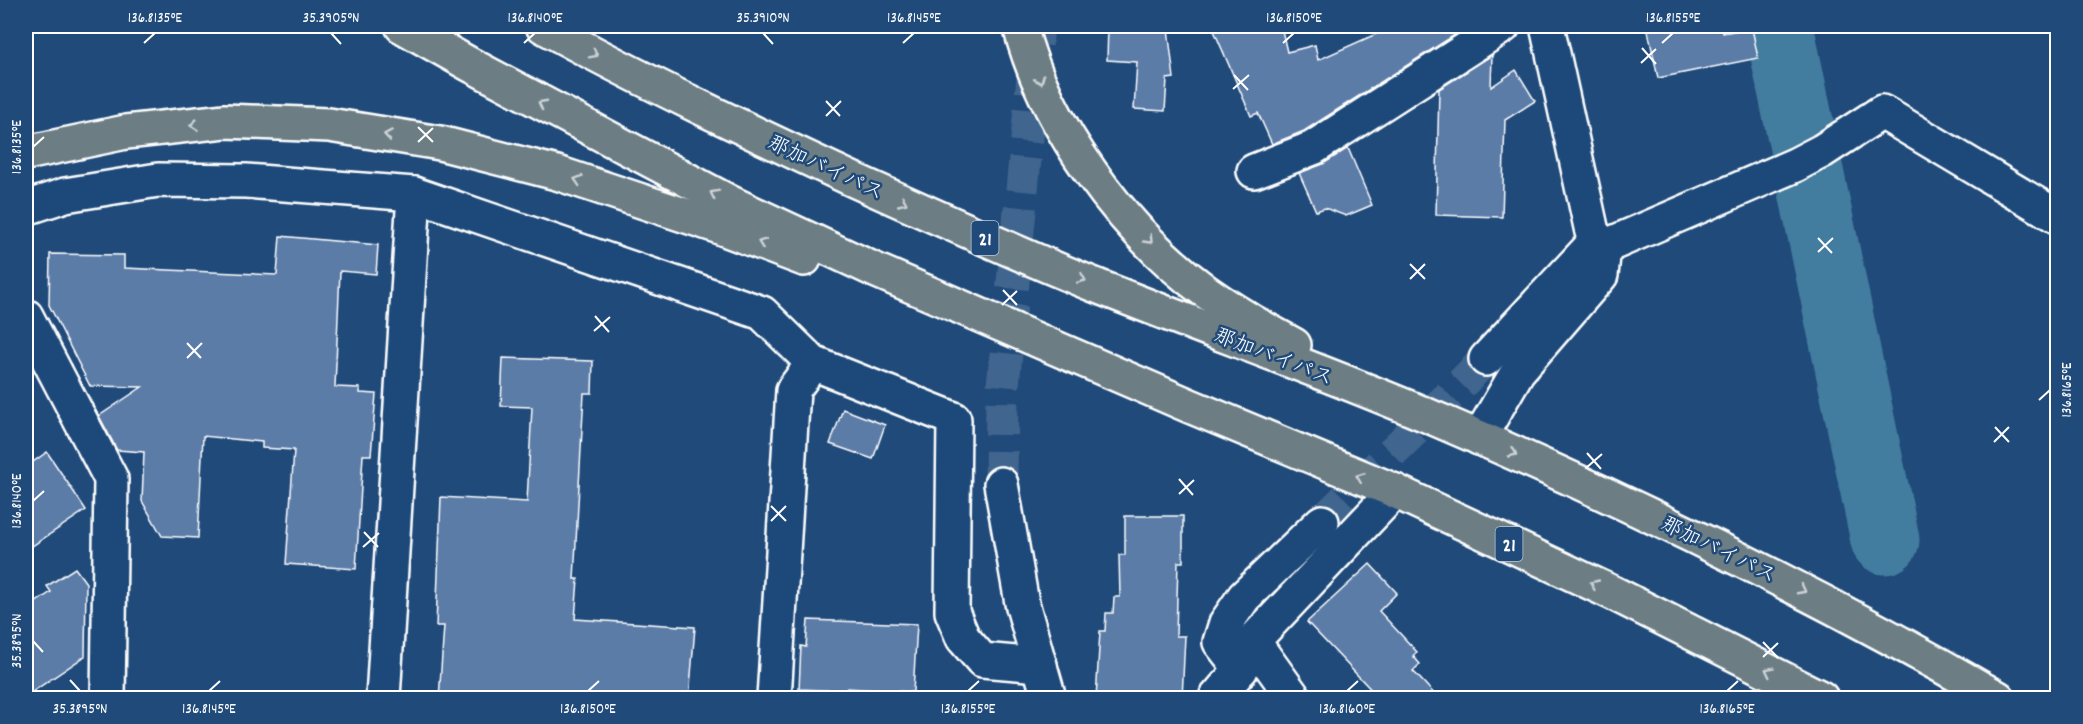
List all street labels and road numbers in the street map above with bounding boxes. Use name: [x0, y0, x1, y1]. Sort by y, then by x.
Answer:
street label: 那加バイパス: [761, 130, 888, 210]
road number: 21: [972, 221, 998, 255]
street label: 那加バイパス: [1209, 322, 1337, 395]
street label: 那加バイパス: [1655, 511, 1781, 593]
road number: 21: [1496, 527, 1522, 561]

